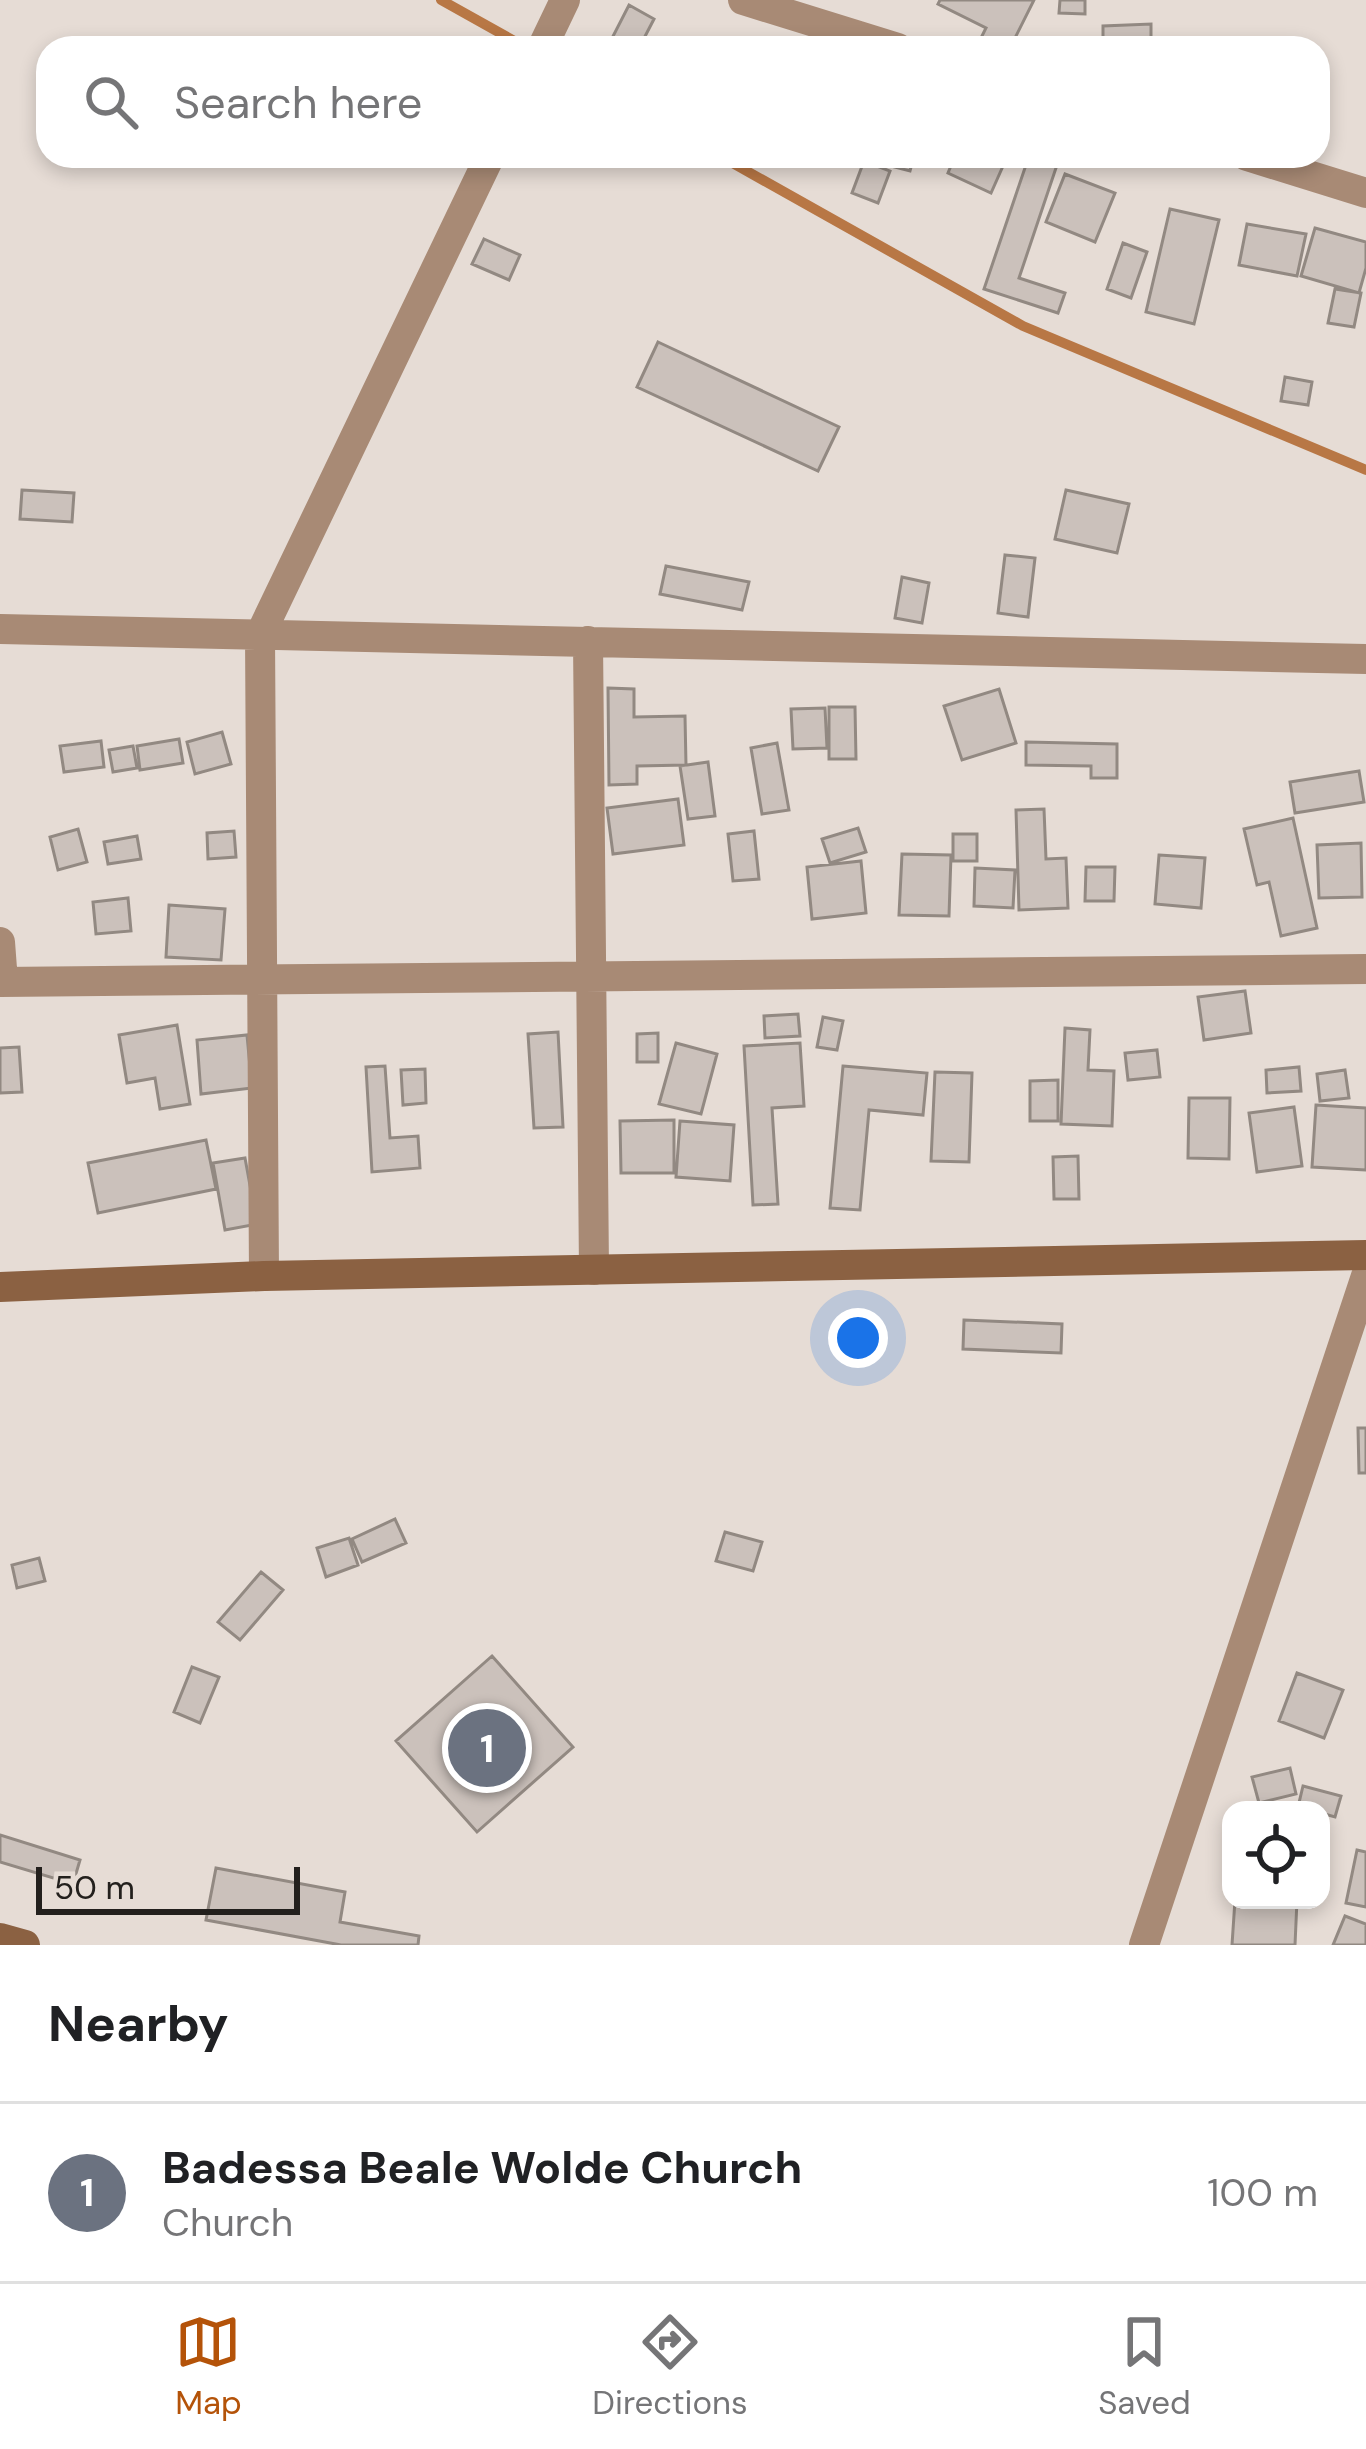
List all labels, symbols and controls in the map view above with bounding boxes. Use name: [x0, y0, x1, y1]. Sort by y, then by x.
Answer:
search box: [36, 36, 1330, 168]
icon: search: [78, 69, 144, 135]
text: Search here: [174, 73, 422, 132]
your location: [828, 1308, 888, 1368]
pin: 1: [448, 1703, 526, 1793]
map controls: [1222, 1801, 1330, 1909]
button: locate: [1222, 1801, 1330, 1909]
scale bar: [36, 1861, 300, 1914]
text: 50 m: [54, 1866, 135, 1909]
text: Nearby: [48, 1990, 229, 2057]
text: Badessa Beale Wolde Church: [162, 2138, 802, 2197]
text: 1: [80, 2167, 94, 2218]
text: 100 m: [1207, 2167, 1318, 2218]
text: Church: [162, 2197, 293, 2248]
tab: Map: [175, 2309, 242, 2424]
tab: Directions: [592, 2309, 748, 2424]
tab: Saved: [1098, 2309, 1191, 2424]

